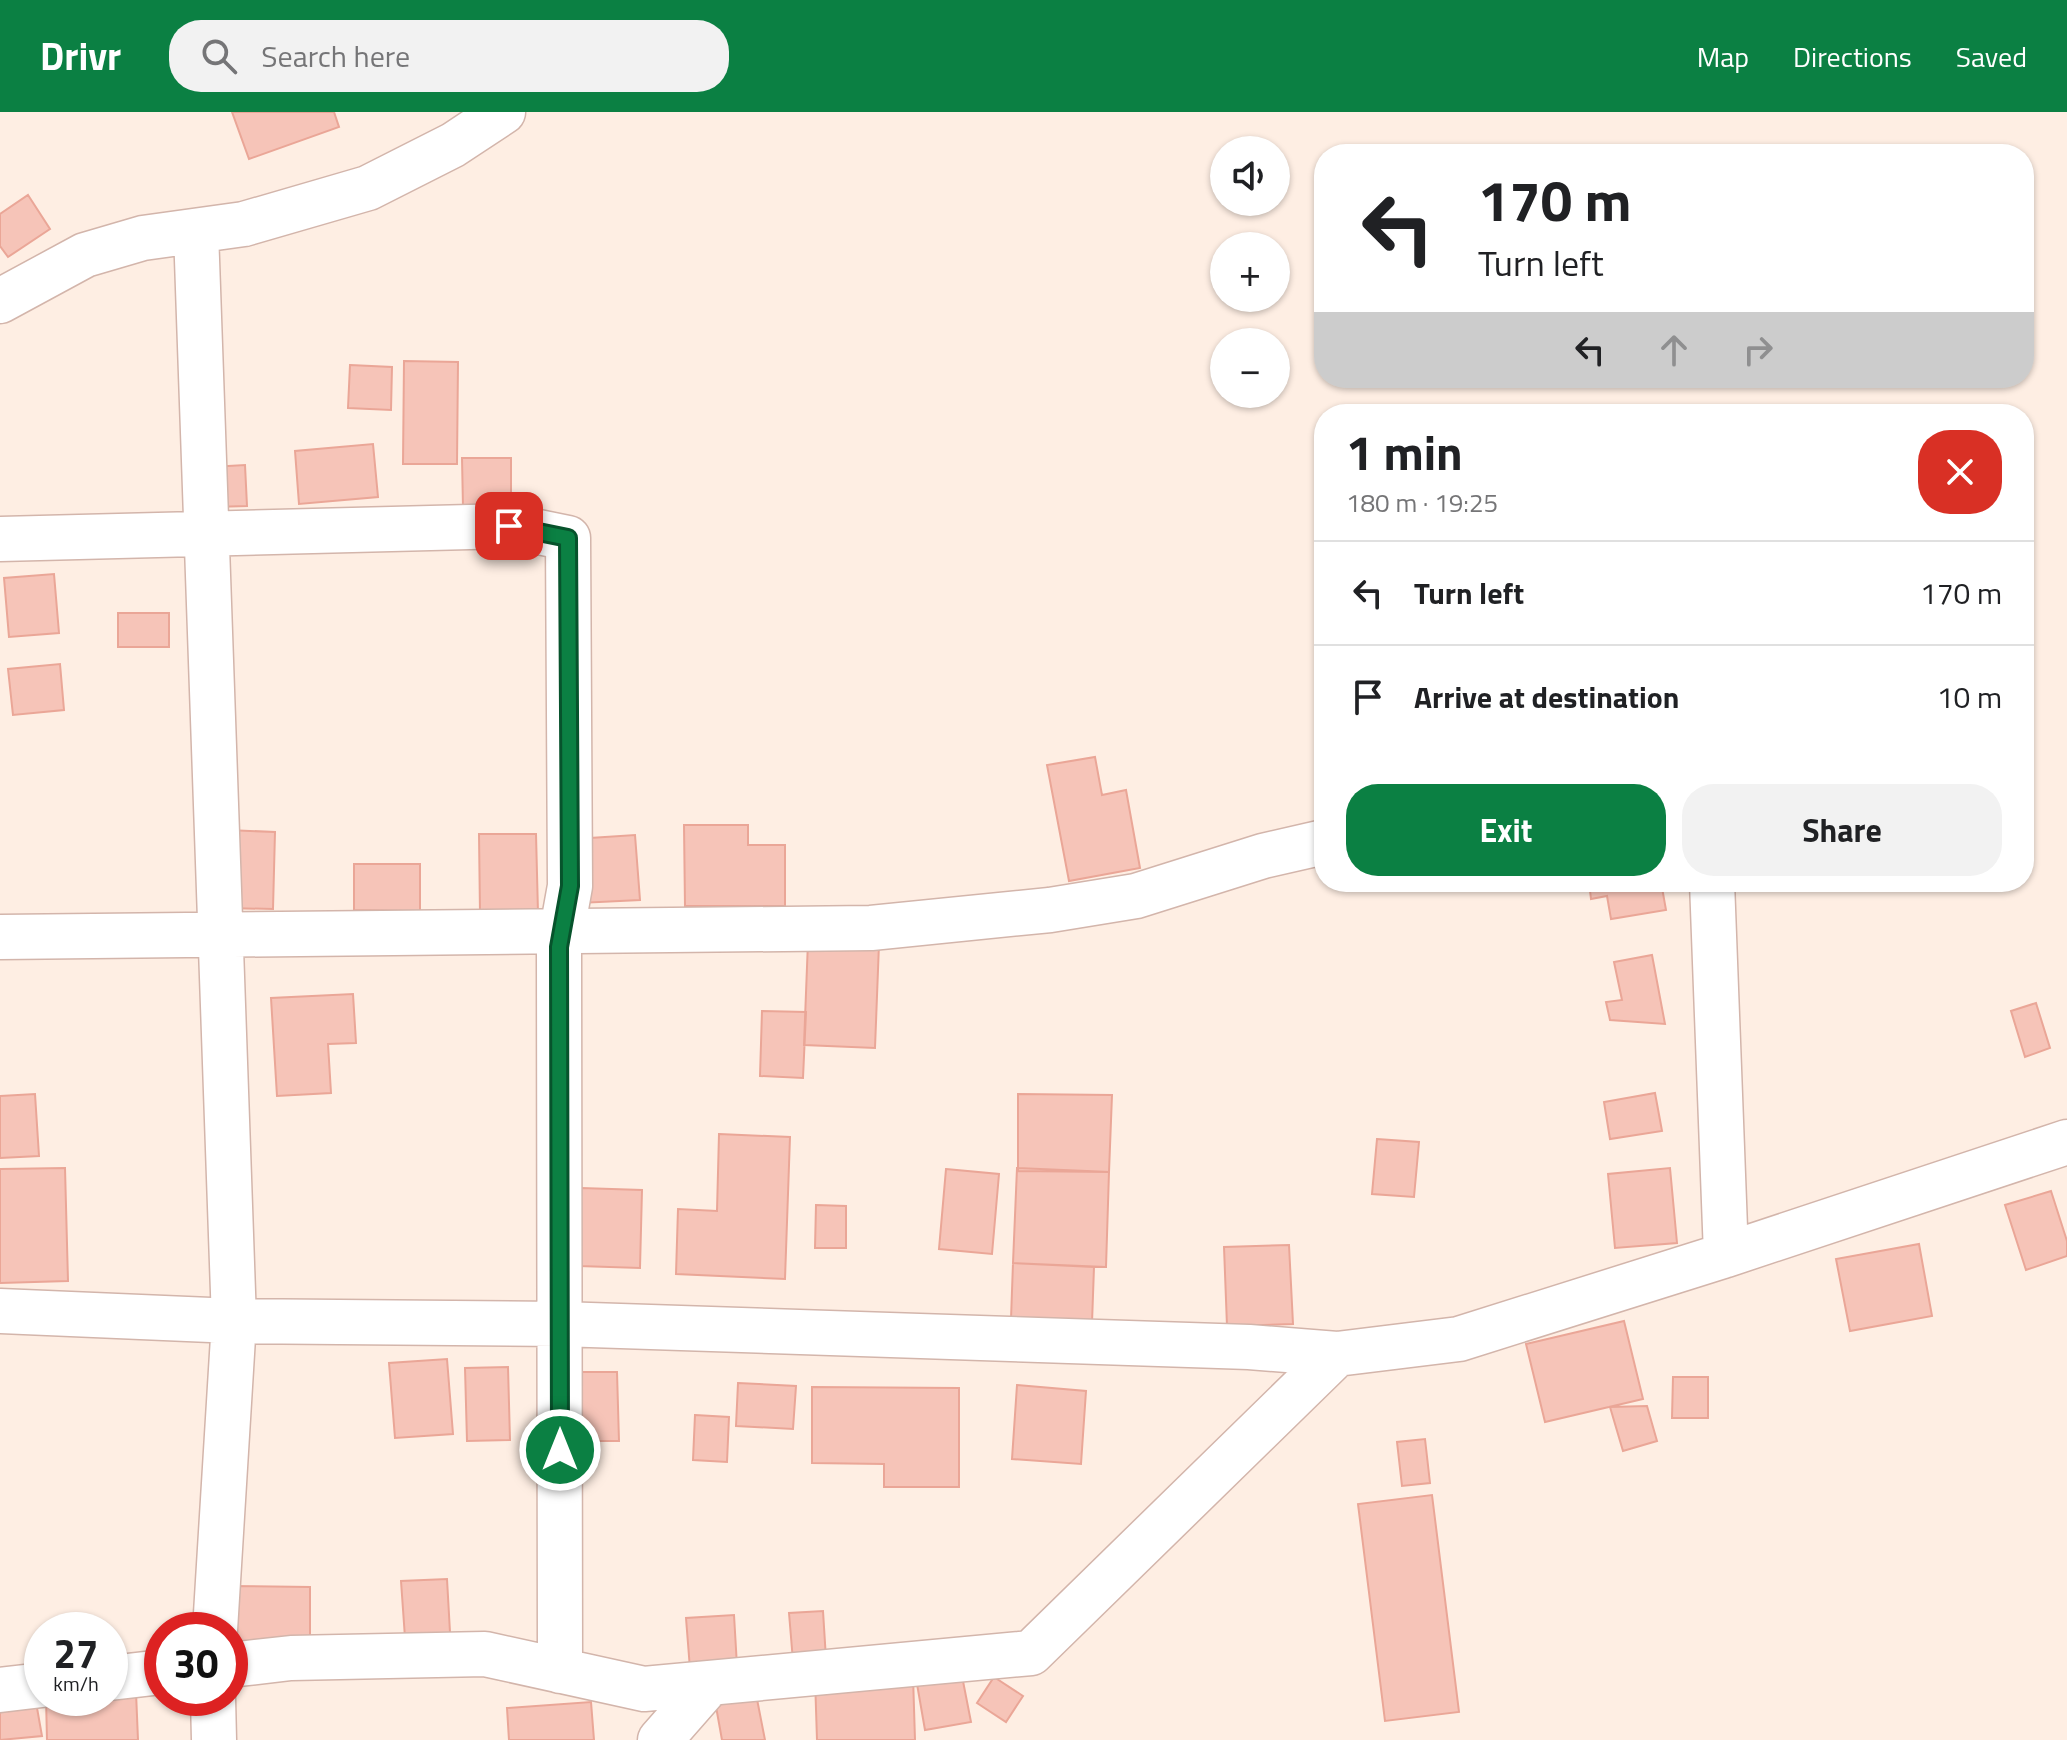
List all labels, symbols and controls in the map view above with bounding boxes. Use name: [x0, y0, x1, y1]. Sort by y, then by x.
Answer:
search box: [169, 20, 729, 92]
text: Drivr: [40, 27, 121, 85]
text: Search here: [261, 33, 410, 79]
icon: search: [197, 34, 241, 78]
text: Map: [1697, 35, 1749, 78]
text: Directions: [1793, 35, 1912, 78]
text: Saved: [1956, 35, 2027, 78]
map controls: [1210, 136, 1290, 408]
button: sound: [1210, 136, 1290, 216]
text: 170 m: [1478, 158, 1631, 243]
icon: left: [1346, 176, 1450, 280]
button: +: [1210, 232, 1290, 312]
text: Turn left: [1478, 235, 1604, 290]
button: −: [1210, 328, 1290, 408]
icon: left: [1568, 328, 1612, 372]
icon: ahead: [1652, 328, 1696, 372]
icon: right: [1736, 328, 1780, 372]
text: 1 min: [1346, 416, 1463, 489]
button: close: [1918, 430, 2002, 514]
text: 180 m · 19:25: [1346, 483, 1498, 522]
pin: [475, 492, 543, 560]
icon: arrive: [487, 504, 531, 548]
text: Turn left: [1414, 570, 1524, 616]
text: 170 m: [1920, 570, 2002, 616]
icon: left: [1346, 571, 1390, 615]
text: Arrive at destination: [1414, 674, 1679, 720]
text: 10 m: [1937, 674, 2002, 720]
icon: arrive: [1346, 675, 1390, 719]
button: Exit: [1346, 784, 1666, 876]
button: Share: [1682, 784, 2002, 876]
position arrow: [518, 1408, 602, 1492]
speed limit sign: 30: [144, 1612, 248, 1716]
text: 27: [54, 1623, 98, 1684]
text: km/h: [53, 1668, 99, 1699]

